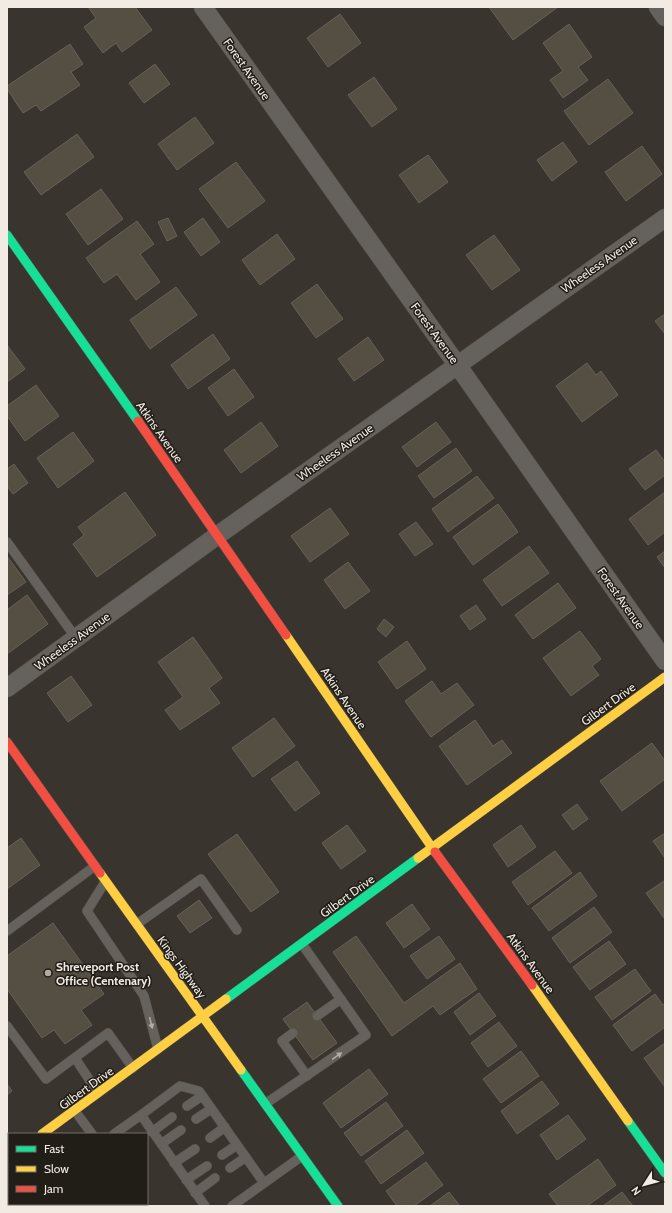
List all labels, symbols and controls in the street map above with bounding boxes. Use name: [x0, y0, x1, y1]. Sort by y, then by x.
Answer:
street label: Forest Avenue: [220, 35, 274, 103]
street label: Wheeless Avenue: [558, 232, 640, 296]
street label: Forest Avenue: [408, 300, 462, 366]
street label: Atkins Avenue: [133, 398, 187, 466]
street label: Wheeless Avenue: [294, 420, 376, 484]
street label: Forest Avenue: [594, 564, 648, 632]
street label: Wheeless Avenue: [31, 609, 113, 673]
street label: Atkins Avenue: [318, 664, 370, 732]
street label: Gilbert Drive: [578, 679, 638, 729]
street label: Gilbert Drive: [317, 871, 377, 921]
street label: Atkins Avenue: [504, 930, 558, 996]
street label: Kings Highway: [154, 933, 210, 1001]
place label: Shreveport Post Office (Centenary): [56, 959, 151, 988]
marker: Shreveport Post Office (Centenary): [43, 968, 53, 978]
one-way arrow: [149, 1017, 155, 1029]
one-way arrow: [331, 1052, 342, 1060]
street label: Gilbert Drive: [56, 1063, 116, 1113]
legend: [8, 1133, 148, 1205]
text: Fast: [44, 1141, 64, 1156]
text: Slow: [44, 1161, 69, 1176]
north arrow: [624, 1165, 664, 1205]
text: Jam: [43, 1181, 63, 1196]
text: N: [628, 1184, 644, 1198]

